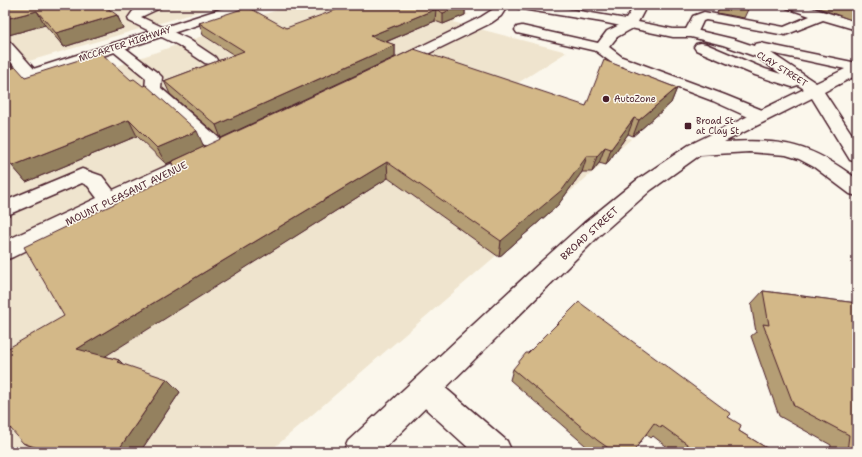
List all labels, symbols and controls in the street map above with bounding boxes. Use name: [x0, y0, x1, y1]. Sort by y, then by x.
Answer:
street label: MCCARTER HIGHWAY: [77, 23, 173, 65]
street label: CLAY STREET: [754, 49, 810, 90]
place label: AutoZone: [614, 93, 656, 105]
marker: AutoZone: [601, 94, 611, 104]
place label: Broad St at Clay St: [696, 115, 739, 137]
marker: Broad St at Clay St: [683, 121, 693, 131]
street label: MOUNT PLEASANT AVENUE: [63, 158, 189, 229]
street label: BROAD STREET: [557, 204, 621, 263]

